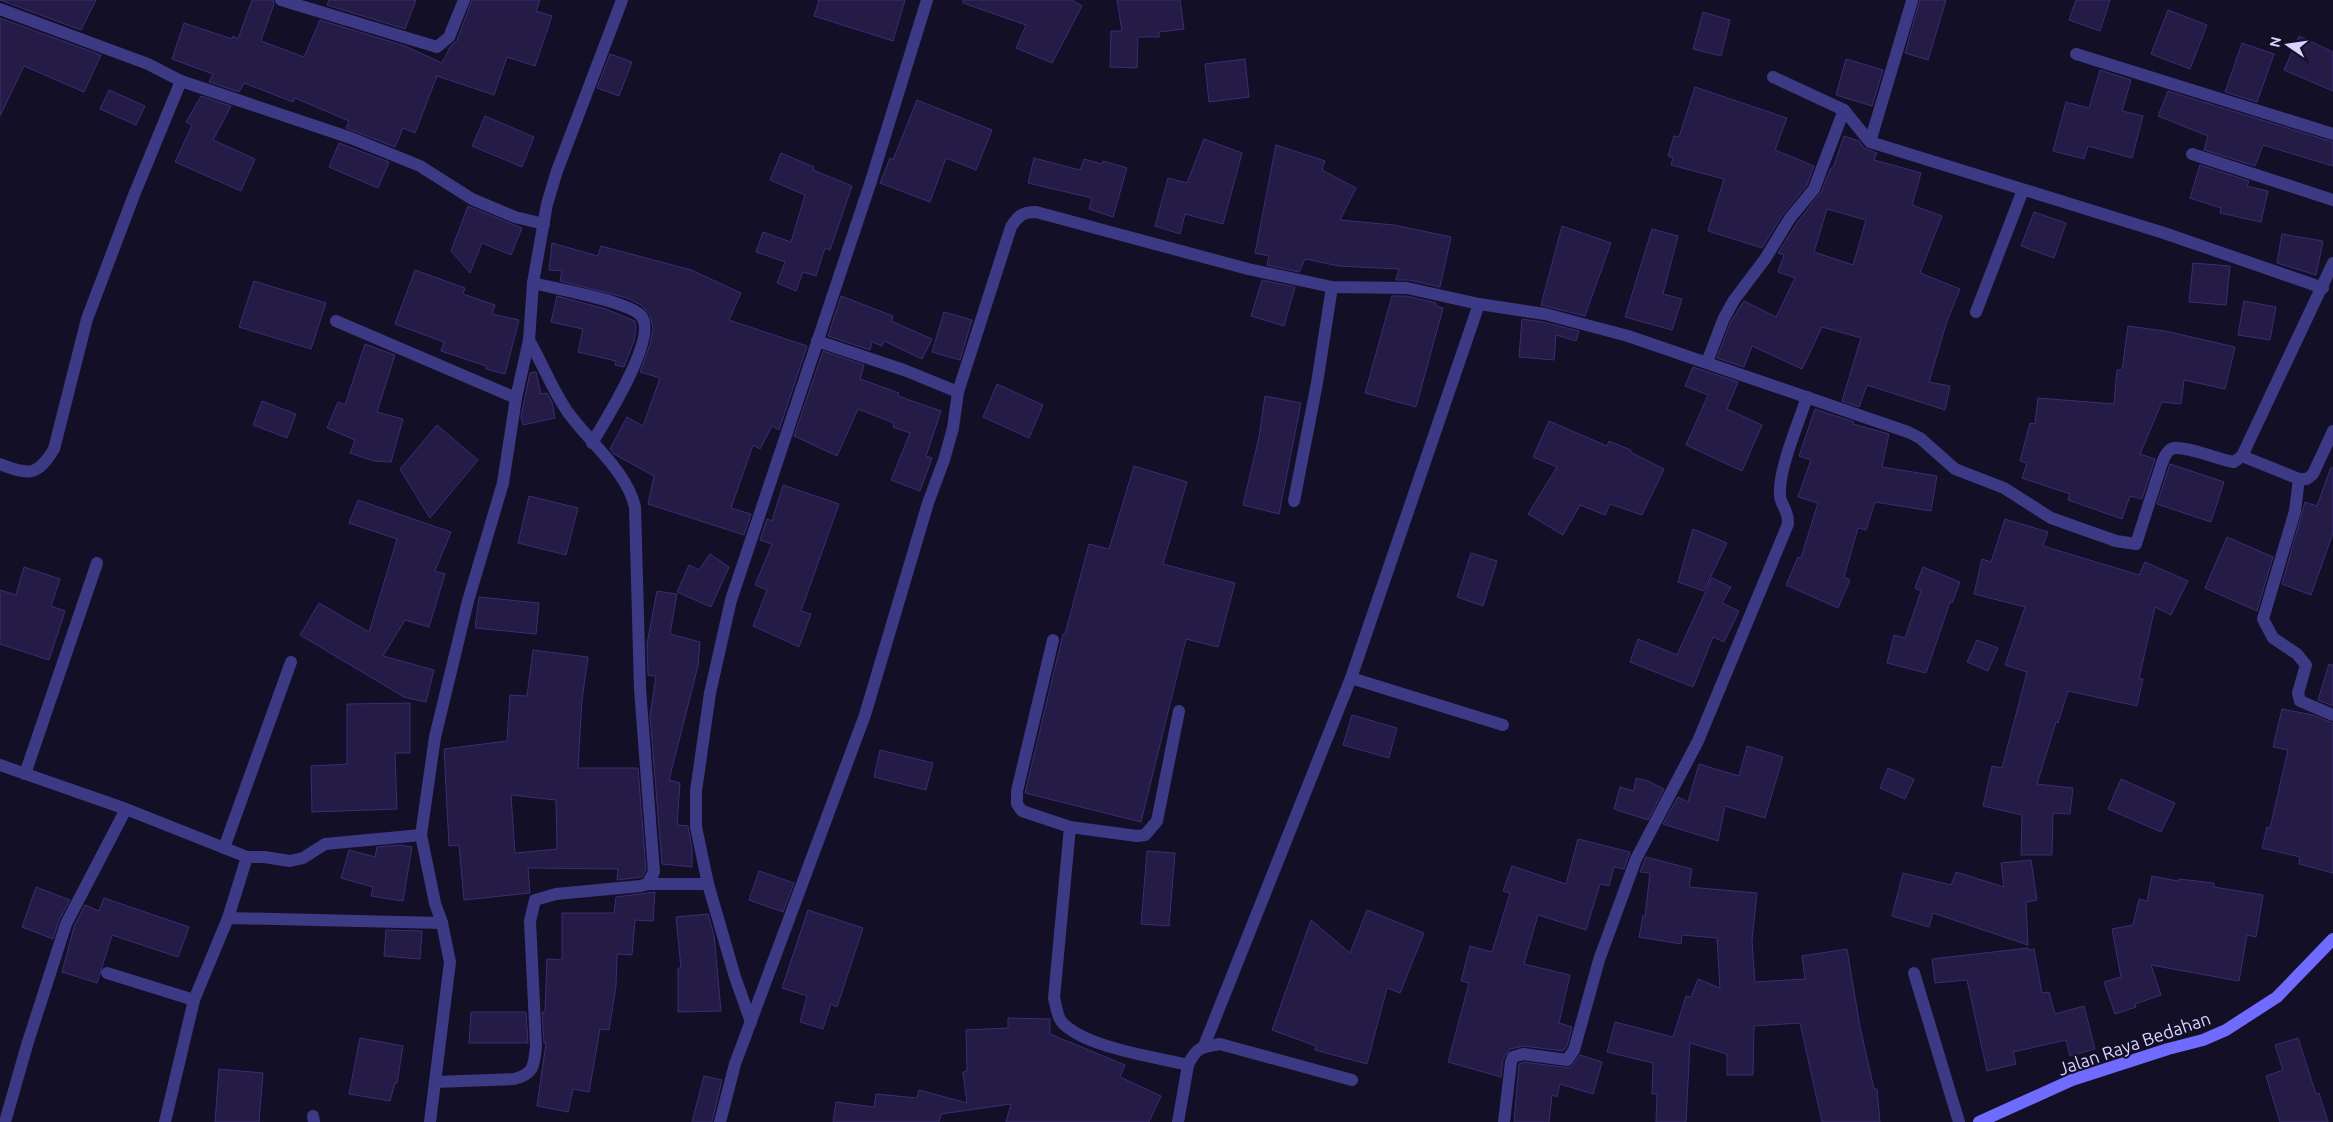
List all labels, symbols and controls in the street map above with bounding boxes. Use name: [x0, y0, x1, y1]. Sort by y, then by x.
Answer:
north arrow: [2263, 20, 2313, 70]
text: N: [2266, 35, 2284, 49]
street label: Jalan Raya Bedahan: [2055, 1008, 2213, 1078]

